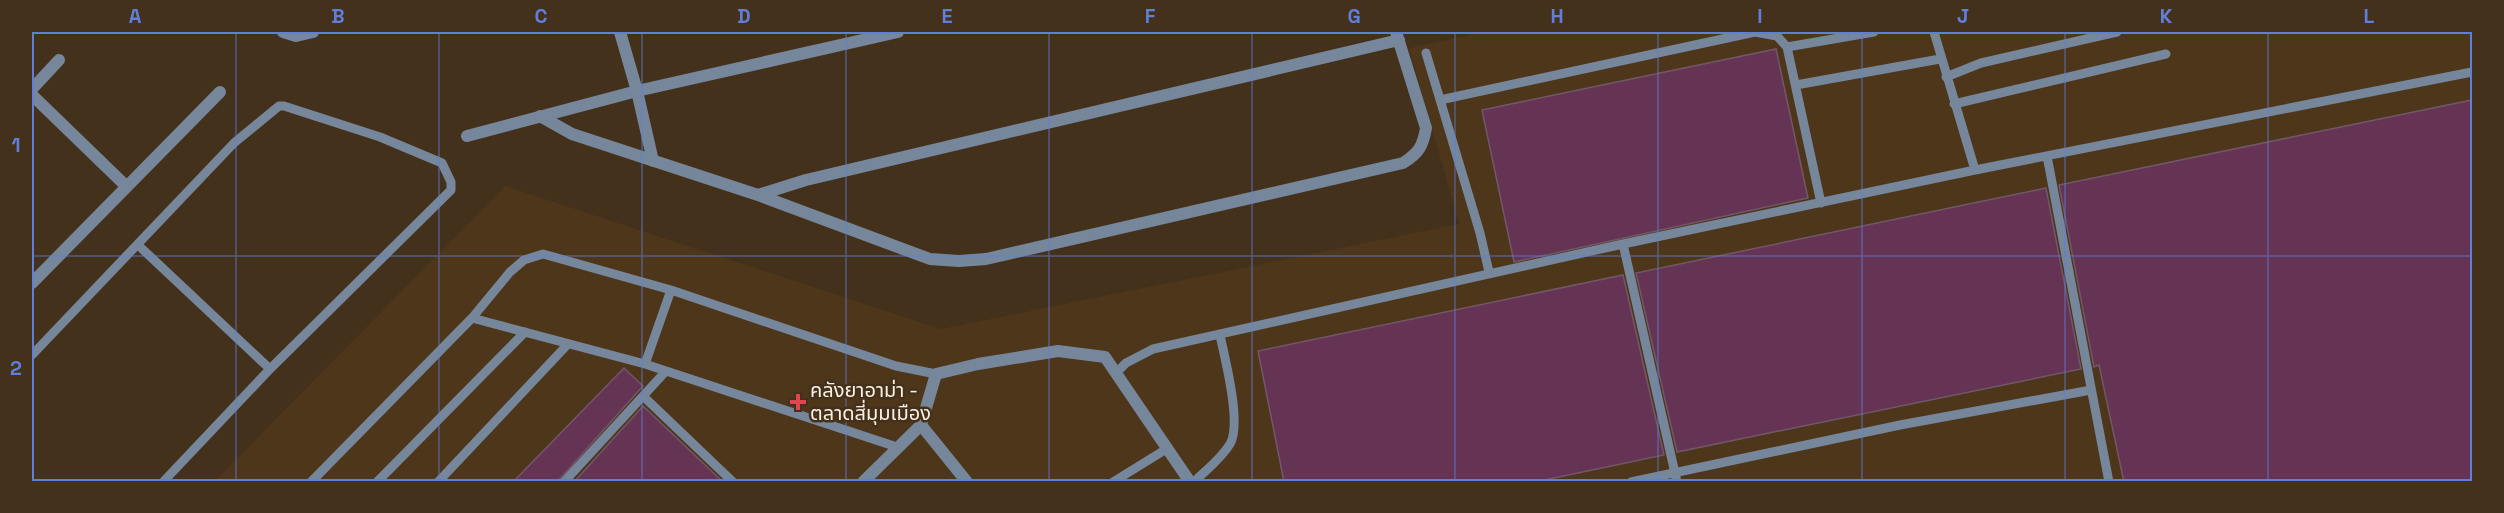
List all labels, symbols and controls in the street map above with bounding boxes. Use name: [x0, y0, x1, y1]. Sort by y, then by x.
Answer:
text: A: [129, 3, 142, 29]
text: B: [331, 3, 345, 29]
text: C: [535, 3, 548, 29]
text: D: [737, 3, 751, 29]
text: E: [941, 3, 953, 29]
text: F: [1145, 3, 1156, 29]
text: G: [1347, 3, 1361, 29]
text: H: [1550, 3, 1564, 29]
text: I: [1757, 3, 1763, 29]
text: J: [1957, 3, 1969, 29]
text: K: [2160, 3, 2173, 29]
text: L: [2364, 3, 2375, 29]
text: 1: [11, 132, 21, 158]
text: 2: [10, 355, 22, 381]
place label: คลังยาอาม่า - ตลาดสี่มุมเมือง: [810, 377, 931, 426]
marker: คลังยาอาม่า - ตลาดสี่มุมเมือง: [791, 395, 805, 409]

